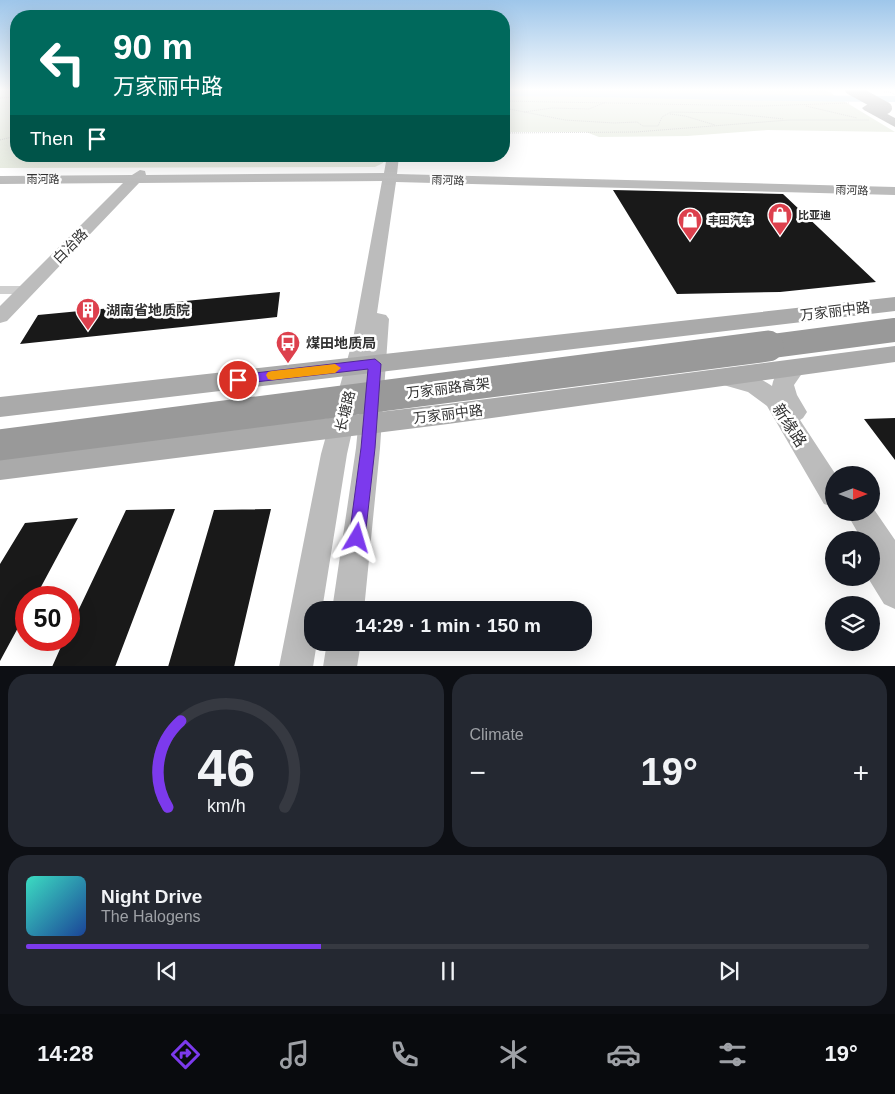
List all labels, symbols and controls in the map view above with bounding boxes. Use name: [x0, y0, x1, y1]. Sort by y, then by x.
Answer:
text: 90 m: [113, 27, 193, 66]
icon: left: [30, 30, 95, 95]
text: 万家丽中路: [113, 74, 223, 99]
icon: arrive: [83, 125, 111, 153]
text: Then: [30, 128, 73, 149]
street label: 雨河路: [27, 173, 60, 185]
street label: 雨河路: [431, 173, 465, 187]
street label: 雨河路: [835, 183, 869, 197]
shop icon: 比亚迪: [767, 202, 793, 236]
shop icon: 丰田汽车: [677, 207, 703, 241]
place label: 比亚迪: [798, 209, 831, 221]
place label: 丰田汽车: [708, 214, 752, 226]
street label: 白冶路: [49, 225, 91, 267]
building icon: 湖南省地质院: [75, 297, 101, 331]
street label: 万家丽中路: [799, 299, 871, 323]
place label: 湖南省地质院: [106, 302, 190, 318]
bus stop icon: 煤田地质局: [275, 330, 301, 364]
place label: 煤田地质局: [306, 335, 376, 351]
pin: [217, 359, 259, 401]
icon: arrive: [224, 366, 252, 394]
street label: 万家丽路高架: [405, 375, 491, 401]
street label: 长塘路: [332, 389, 358, 433]
street label: 新缘路: [769, 400, 811, 450]
street label: 万家丽中路: [412, 402, 484, 426]
north arrow: [825, 466, 880, 521]
map controls: [825, 466, 880, 651]
position arrow: [330, 511, 382, 563]
button: sound: [825, 531, 880, 586]
speed limit sign: 50: [15, 586, 80, 651]
button: layers: [825, 596, 880, 651]
text: 14:29 · 1 min · 150 m: [355, 615, 541, 636]
text: Climate: [470, 726, 524, 743]
text: 46: [197, 739, 255, 797]
text: 19°: [641, 751, 698, 793]
text: −: [470, 757, 486, 788]
text: +: [853, 757, 869, 788]
text: km/h: [206, 796, 245, 816]
text: Night Drive: [101, 886, 202, 907]
text: The Halogens: [101, 908, 201, 925]
icon: previous: [153, 957, 181, 985]
icon: pause: [434, 957, 462, 985]
icon: next: [715, 957, 743, 985]
icon: directions: [168, 1037, 203, 1072]
icon: music: [277, 1037, 312, 1072]
icon: phone: [387, 1037, 422, 1072]
icon: climate: [496, 1037, 531, 1072]
icon: car: [606, 1037, 641, 1072]
icon: filters: [715, 1037, 750, 1072]
text: 14:28: [37, 1041, 93, 1066]
text: 19°: [824, 1041, 858, 1066]

